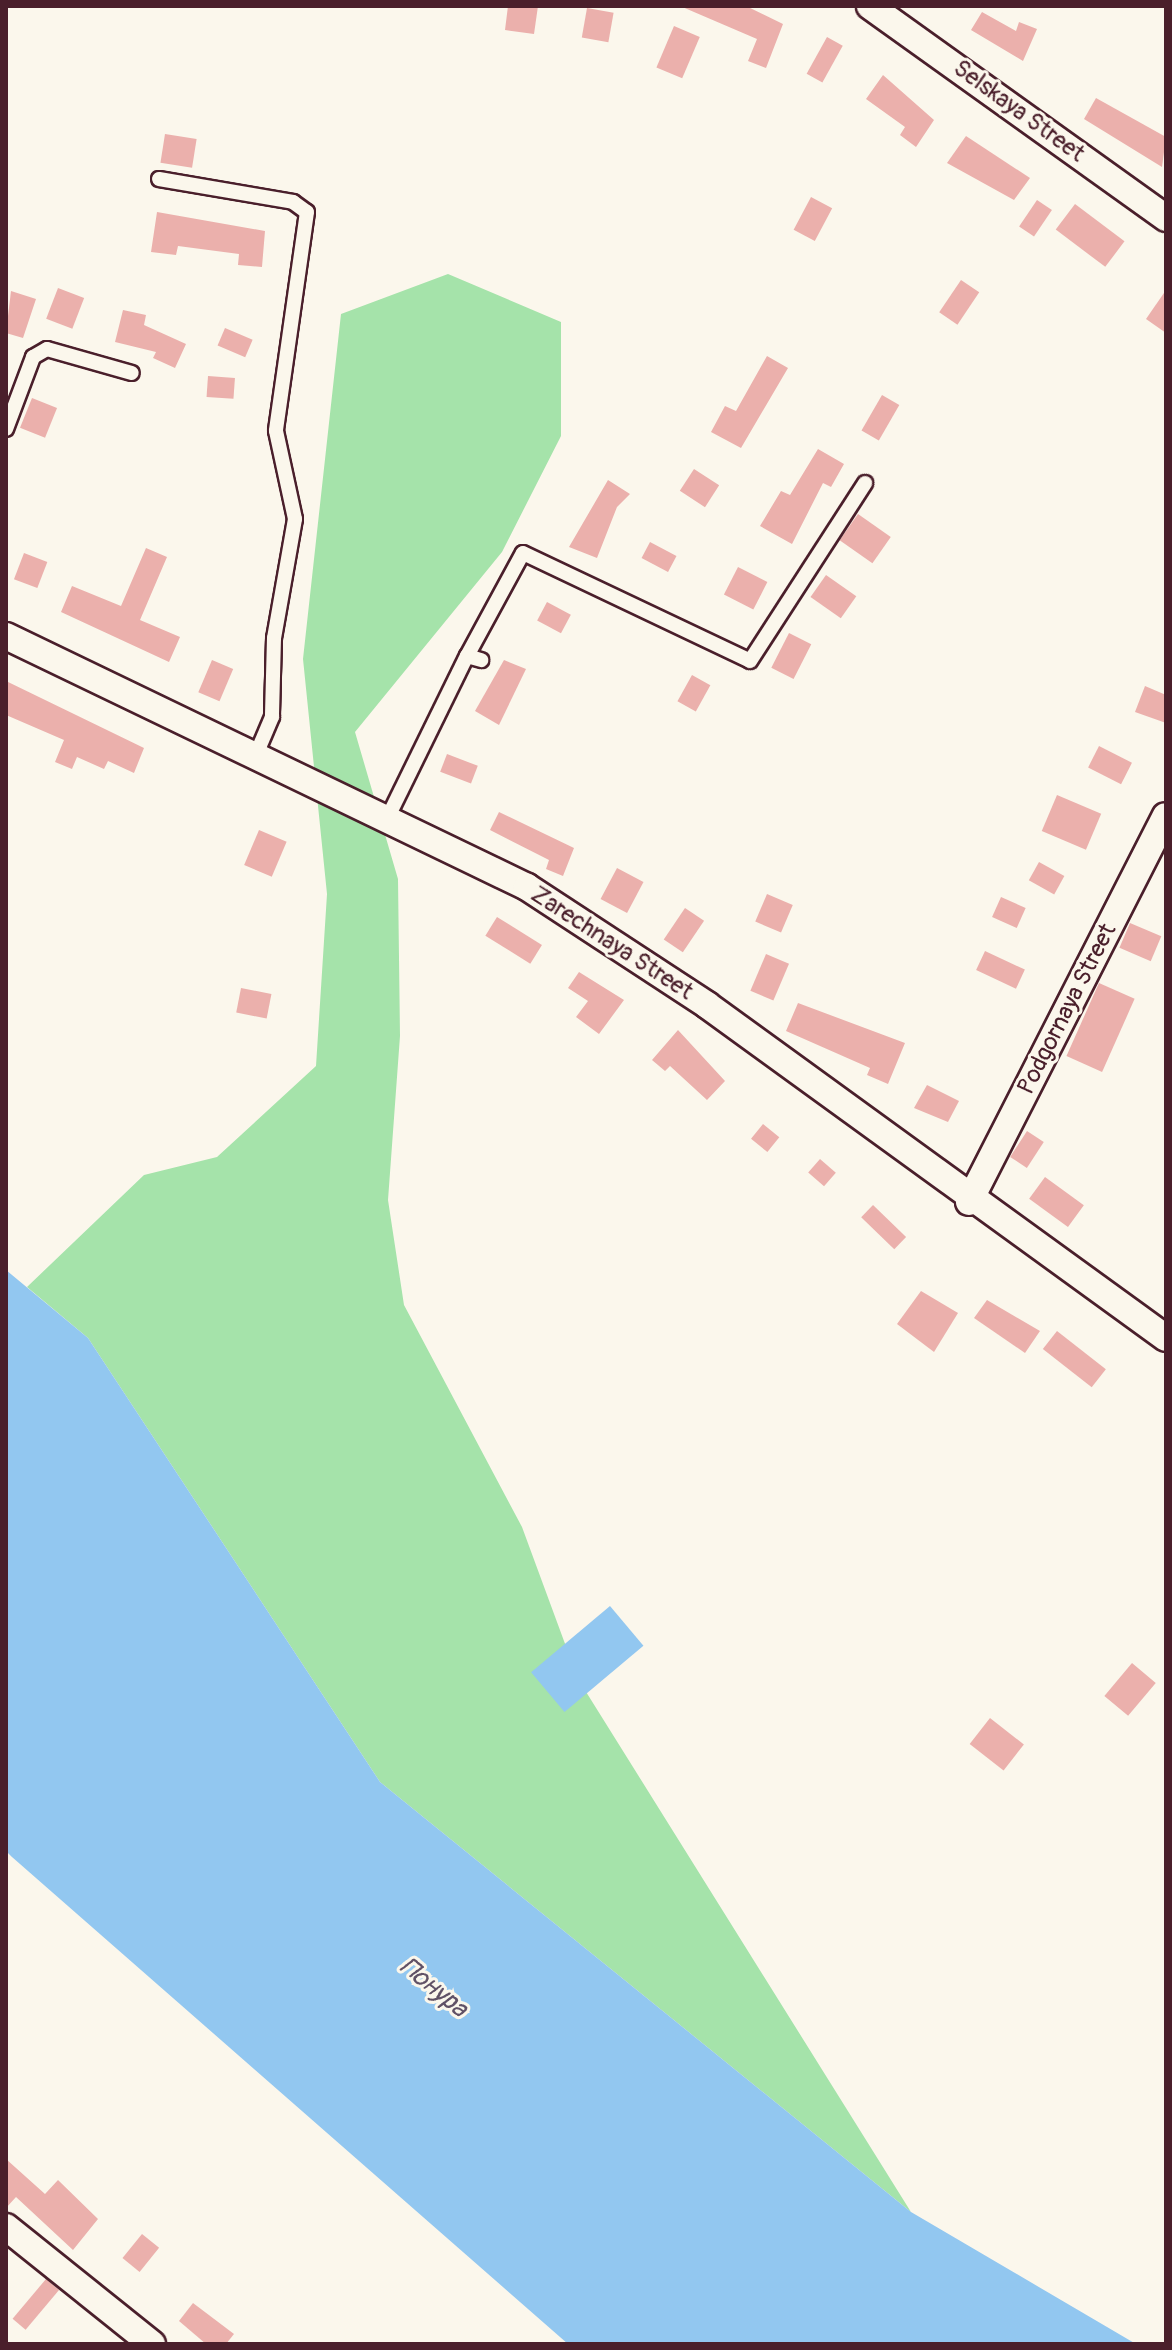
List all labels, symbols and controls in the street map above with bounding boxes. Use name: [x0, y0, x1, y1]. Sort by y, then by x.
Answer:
street label: Selskaya Street: [948, 54, 1090, 168]
street label: Zarechnaya Street: [526, 880, 698, 1006]
street label: Podgornaya Street: [1012, 919, 1122, 1099]
water label: Понура: [393, 1951, 473, 2025]

